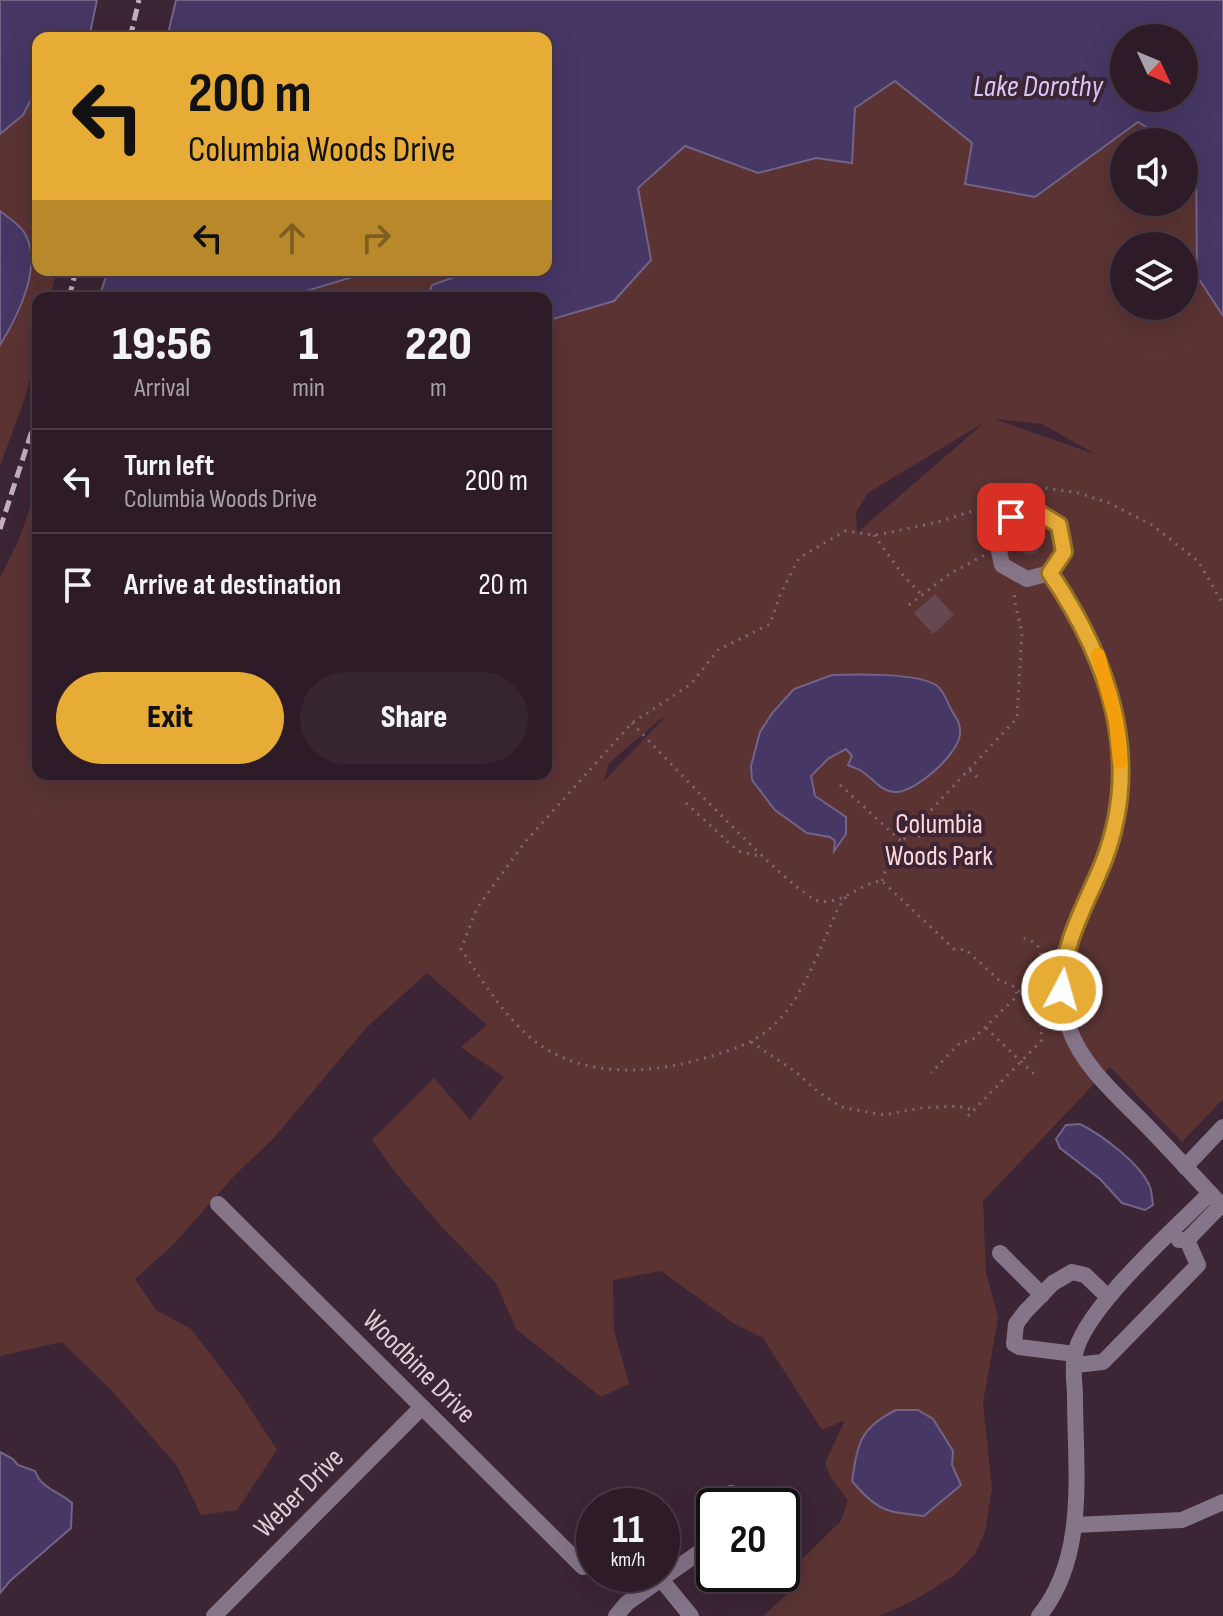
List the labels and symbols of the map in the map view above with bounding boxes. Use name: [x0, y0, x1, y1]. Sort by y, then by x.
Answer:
north arrow: [1110, 24, 1198, 112]
water label: Lake Dorothy: [973, 69, 1104, 105]
pin: [977, 483, 1045, 551]
park label: Columbia Woods Park: [885, 808, 993, 873]
position arrow: [1020, 948, 1104, 1032]
street label: Woodbine Drive: [356, 1304, 482, 1430]
street label: Weber Drive: [247, 1441, 351, 1545]
speed limit sign: 20: [696, 1488, 800, 1592]

